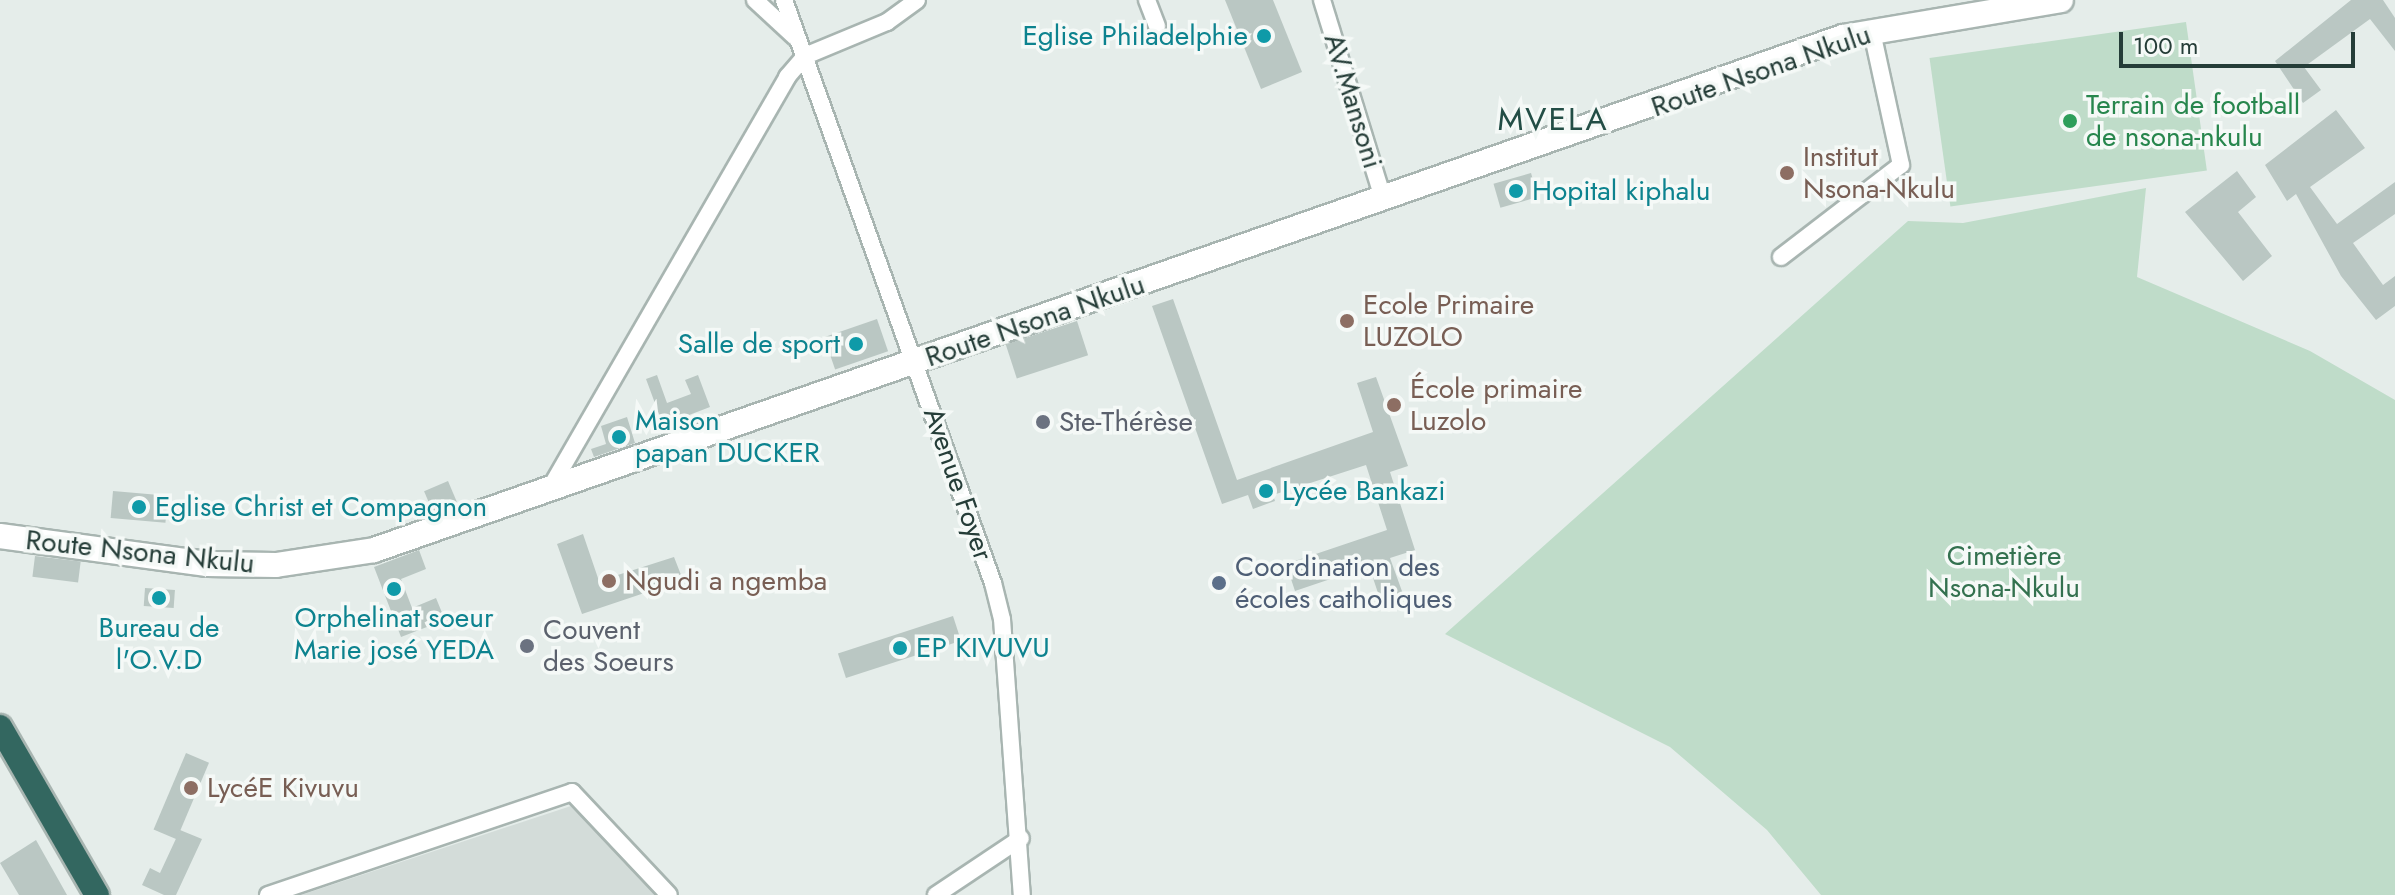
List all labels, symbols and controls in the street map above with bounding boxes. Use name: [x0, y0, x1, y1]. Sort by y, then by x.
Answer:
scale bar: [2123, 16, 2359, 66]
street label: Route Nsona Nkulu: [1647, 18, 1875, 124]
place label: Eglise Philadelphie: [1022, 19, 1248, 53]
marker: Eglise Philadelphie: [1255, 27, 1273, 45]
text: 100 m: [2133, 28, 2199, 63]
street label: AV.Mansoni: [1317, 30, 1389, 172]
place label: Terrain de football de nsona-nkulu: [2086, 88, 2300, 154]
district label: MVELA: [1497, 100, 1609, 138]
marker: Terrain de football de nsona-nkulu: [2061, 112, 2079, 130]
place label: Institut Nsona-Nkulu: [1803, 140, 1955, 206]
marker: Institut Nsona-Nkulu: [1778, 164, 1796, 182]
place label: Hopital kiphalu: [1532, 174, 1710, 208]
marker: Hopital kiphalu: [1507, 182, 1525, 200]
street label: Route Nsona Nkulu: [921, 268, 1149, 374]
place label: Ecole Primaire LUZOLO: [1363, 288, 1534, 354]
marker: Ecole Primaire LUZOLO: [1338, 312, 1356, 330]
place label: Salle de sport: [678, 327, 840, 361]
marker: Salle de sport: [847, 335, 865, 353]
place label: École primaire Luzolo: [1410, 372, 1582, 438]
marker: École primaire Luzolo: [1385, 396, 1403, 414]
street label: Avenue Foyer: [916, 403, 1000, 565]
place label: Maison papan DUCKER: [635, 404, 820, 470]
place label: Ste-Thérèse: [1059, 405, 1193, 439]
marker: Ste-Thérèse: [1034, 413, 1052, 431]
marker: Maison papan DUCKER: [610, 428, 628, 446]
place label: Lycée Bankazi: [1282, 474, 1445, 508]
marker: Lycée Bankazi: [1257, 482, 1275, 500]
place label: Eglise Christ et Compagnon: [155, 490, 487, 524]
marker: Eglise Christ et Compagnon: [130, 498, 148, 516]
street label: Route Nsona Nkulu: [24, 523, 256, 581]
park label: Cimetière Nsona-Nkulu: [1928, 539, 2080, 605]
place label: Coordination des écoles catholiques: [1235, 550, 1452, 616]
place label: Ngudi a ngemba: [625, 564, 827, 598]
marker: Ngudi a ngemba: [600, 572, 618, 590]
marker: Coordination des écoles catholiques: [1210, 574, 1228, 592]
marker: Orphelinat soeur Marie josé YEDA: [385, 580, 403, 598]
marker: Bureau de l'O.V.D: [150, 589, 168, 607]
place label: Orphelinat soeur Marie josé YEDA: [294, 601, 494, 667]
place label: Bureau de l'O.V.D: [99, 611, 219, 677]
place label: Couvent des Soeurs: [543, 613, 674, 679]
place label: EP KIVUVU: [916, 631, 1050, 665]
marker: Couvent des Soeurs: [518, 637, 536, 655]
marker: EP KIVUVU: [891, 639, 909, 657]
place label: LycéE Kivuvu: [207, 771, 359, 805]
marker: LycéE Kivuvu: [182, 779, 200, 797]

